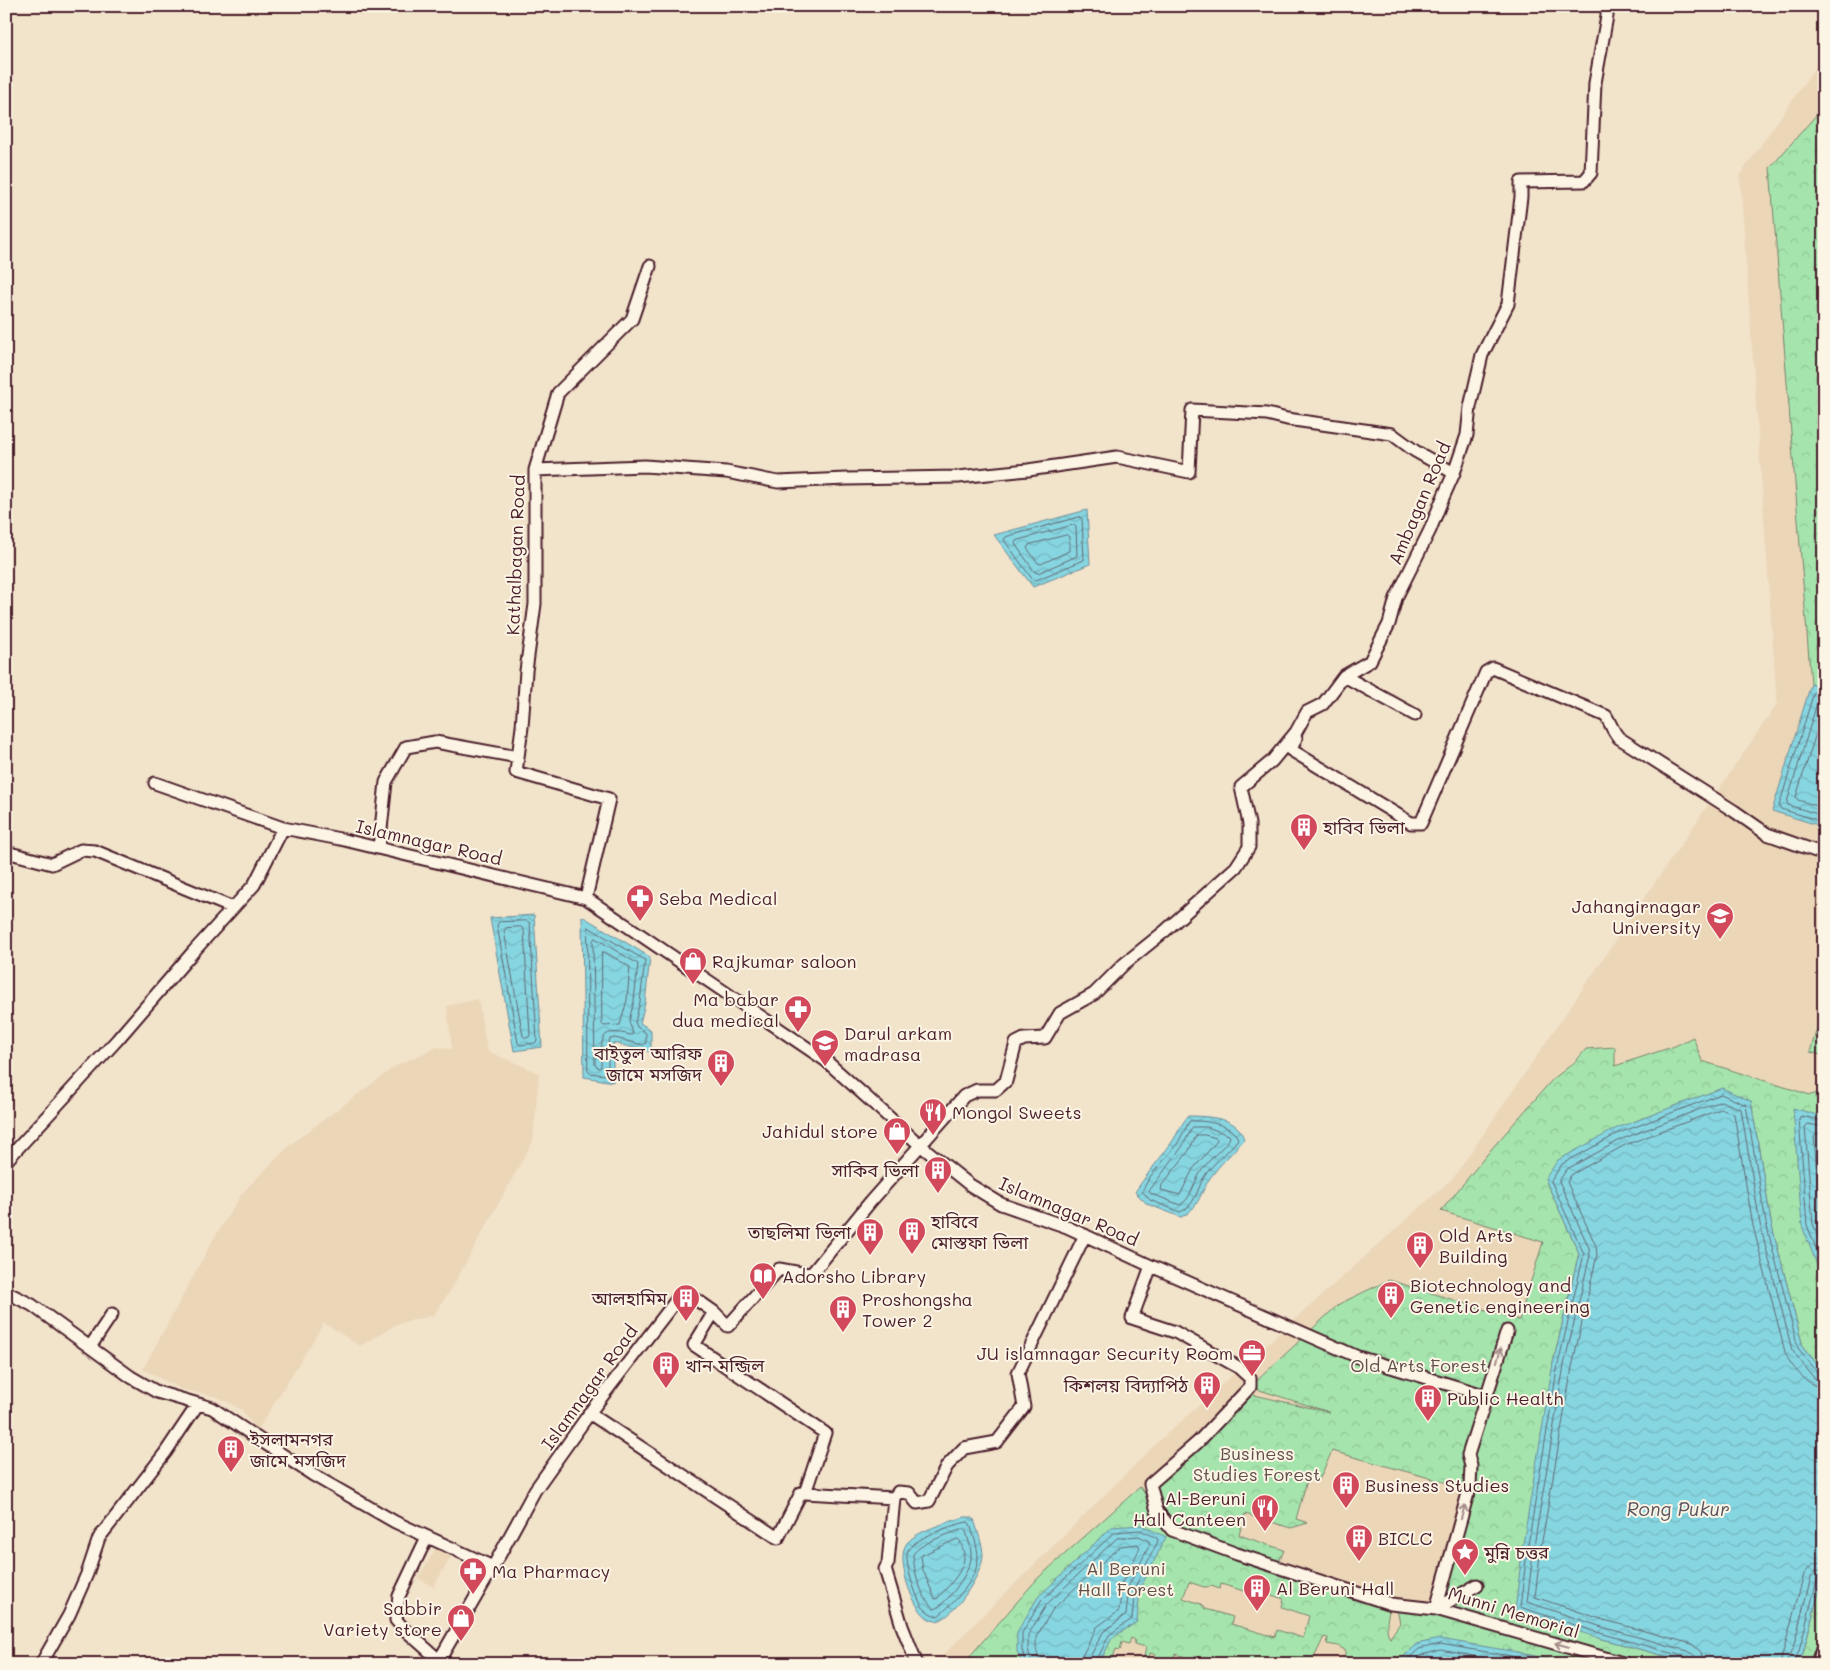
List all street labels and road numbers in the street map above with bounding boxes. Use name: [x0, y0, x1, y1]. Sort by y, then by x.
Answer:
street label: Ambagan Road: [1382, 438, 1456, 568]
street label: Kathalbagan Road: [500, 474, 530, 636]
street label: Islamnagar Road: [354, 814, 504, 870]
street label: Islamnagar Road: [996, 1171, 1142, 1251]
street label: Islamnagar Road: [535, 1320, 643, 1454]
street label: Munni Memorial: [1445, 1581, 1583, 1643]

